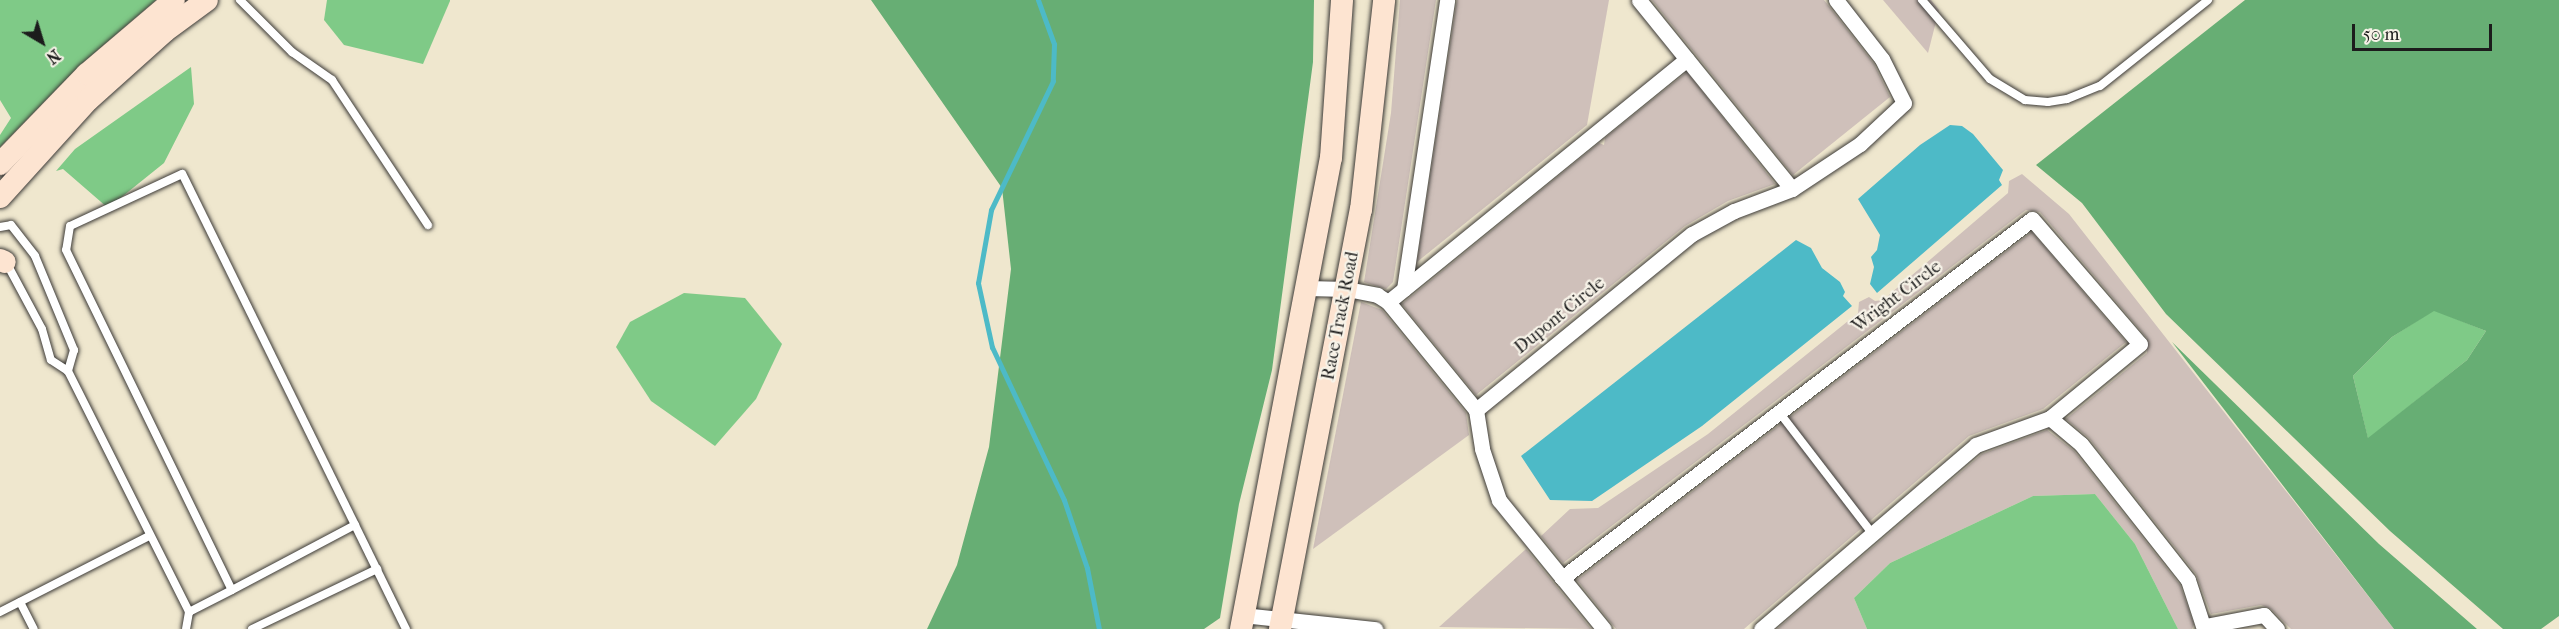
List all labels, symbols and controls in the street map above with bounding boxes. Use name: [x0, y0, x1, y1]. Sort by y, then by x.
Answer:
north arrow: [12, 12, 72, 72]
scale bar: [2355, 12, 2494, 50]
text: 50 m: [2363, 24, 2399, 45]
text: N: [43, 45, 64, 68]
street label: Race Track Road: [1318, 250, 1364, 382]
street label: Wright Circle: [1848, 257, 1946, 337]
street label: Dupont Circle: [1511, 273, 1609, 359]

